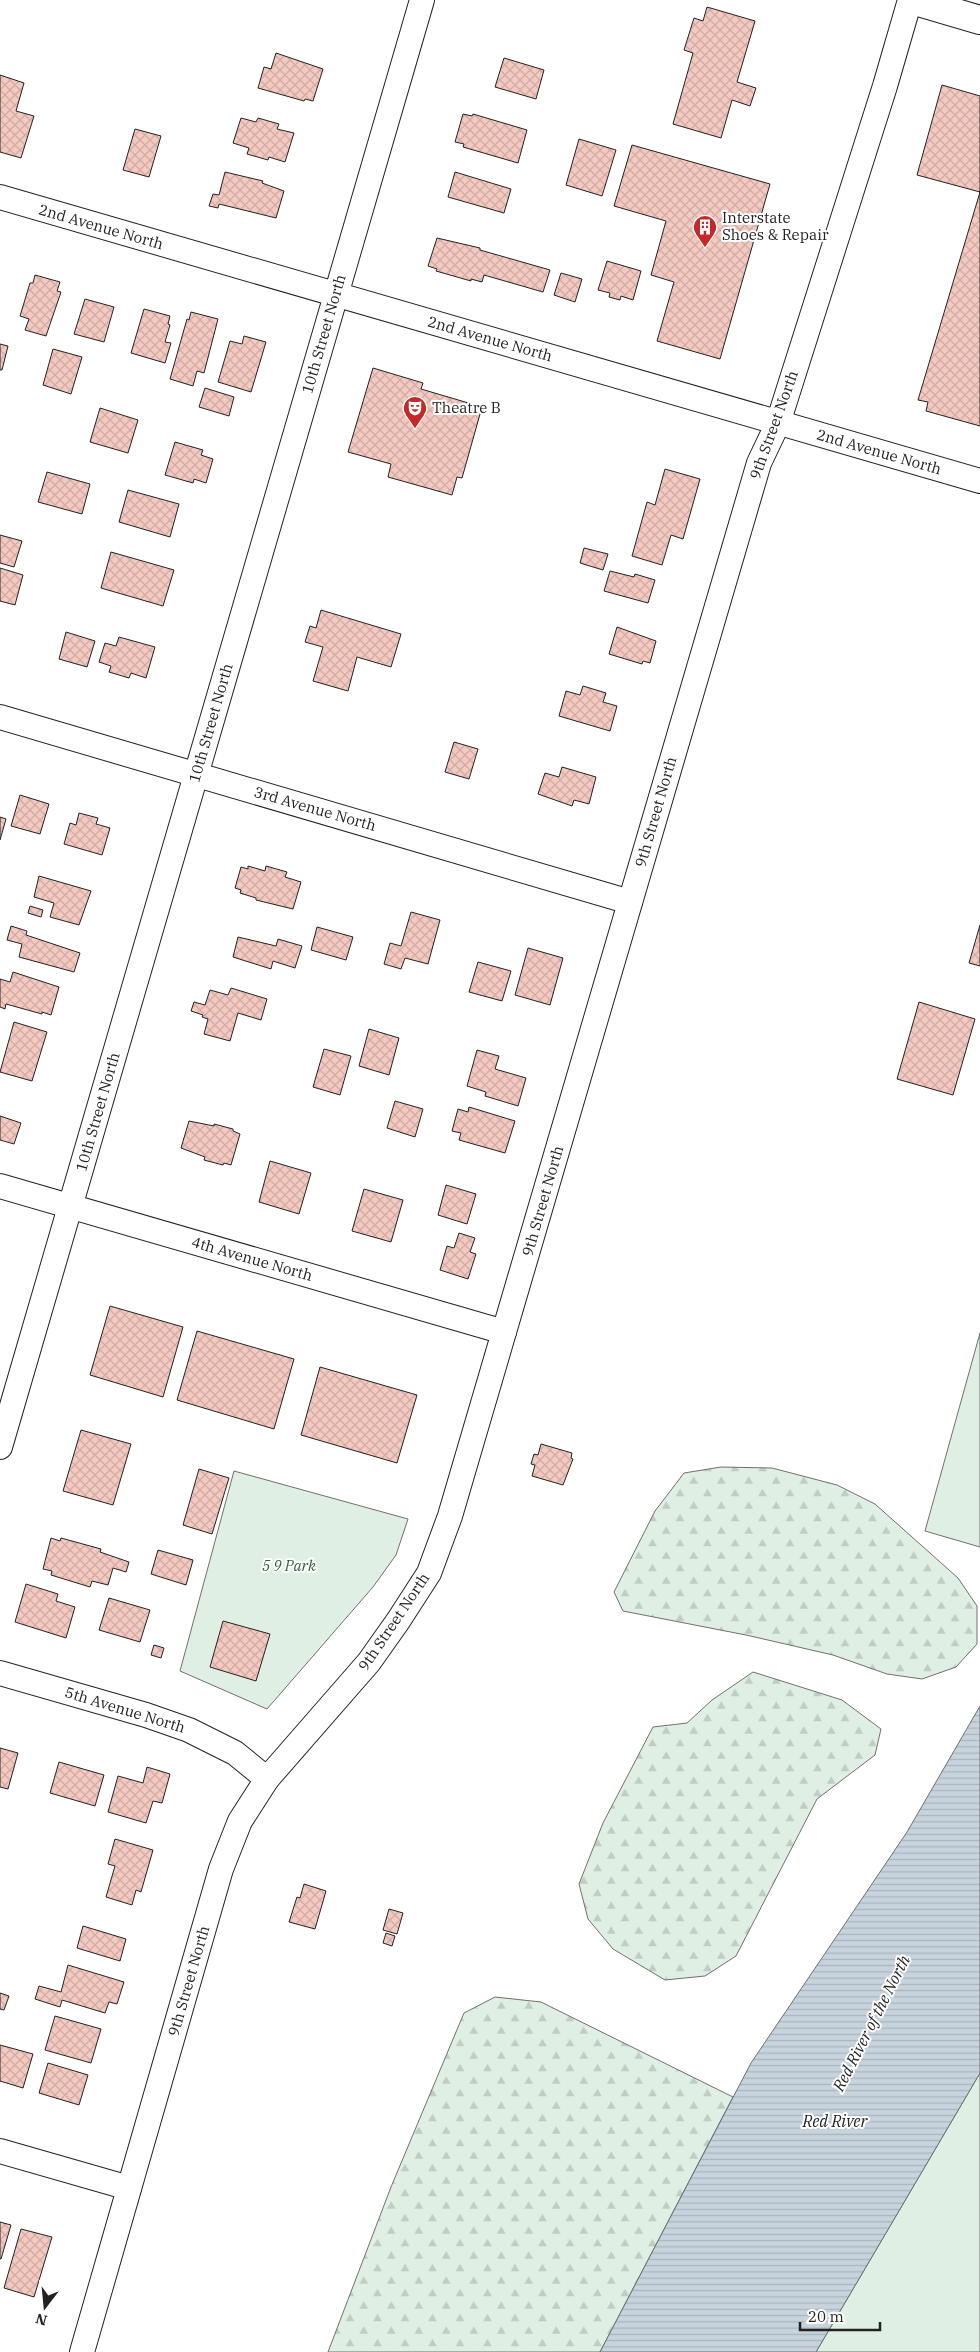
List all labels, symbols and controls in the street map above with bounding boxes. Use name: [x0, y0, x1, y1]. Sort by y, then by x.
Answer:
street label: 2nd Avenue North: [37, 200, 166, 253]
place label: Interstate Shoes & Repair: [722, 208, 829, 244]
building icon: Interstate Shoes & Repair: [692, 214, 718, 248]
street label: 10th Street North: [297, 272, 350, 396]
street label: 2nd Avenue North: [426, 312, 555, 365]
street label: 9th Street North: [745, 368, 802, 482]
theatre icon: Theatre B: [402, 395, 428, 429]
place label: Theatre B: [432, 398, 501, 417]
street label: 2nd Avenue North: [815, 425, 944, 478]
street label: 10th Street North: [184, 661, 237, 785]
street label: 9th Street North: [631, 754, 680, 869]
street label: 3rd Avenue North: [252, 782, 378, 835]
street label: 10th Street North: [71, 1050, 124, 1174]
street label: 9th Street North: [518, 1143, 567, 1258]
street label: 4th Avenue North: [190, 1232, 315, 1285]
park label: 5 9 Park: [262, 1556, 316, 1575]
street label: 9th Street North: [354, 1569, 433, 1674]
street label: 5th Avenue North: [63, 1682, 188, 1737]
street label: 9th Street North: [164, 1923, 213, 2038]
water label: Red River of the North: [828, 1951, 914, 2095]
water label: Red River: [802, 2111, 868, 2131]
north arrow: [20, 2282, 70, 2332]
scale bar: [800, 2300, 880, 2332]
text: 20 m: [808, 2307, 844, 2326]
text: N: [34, 2309, 49, 2330]

